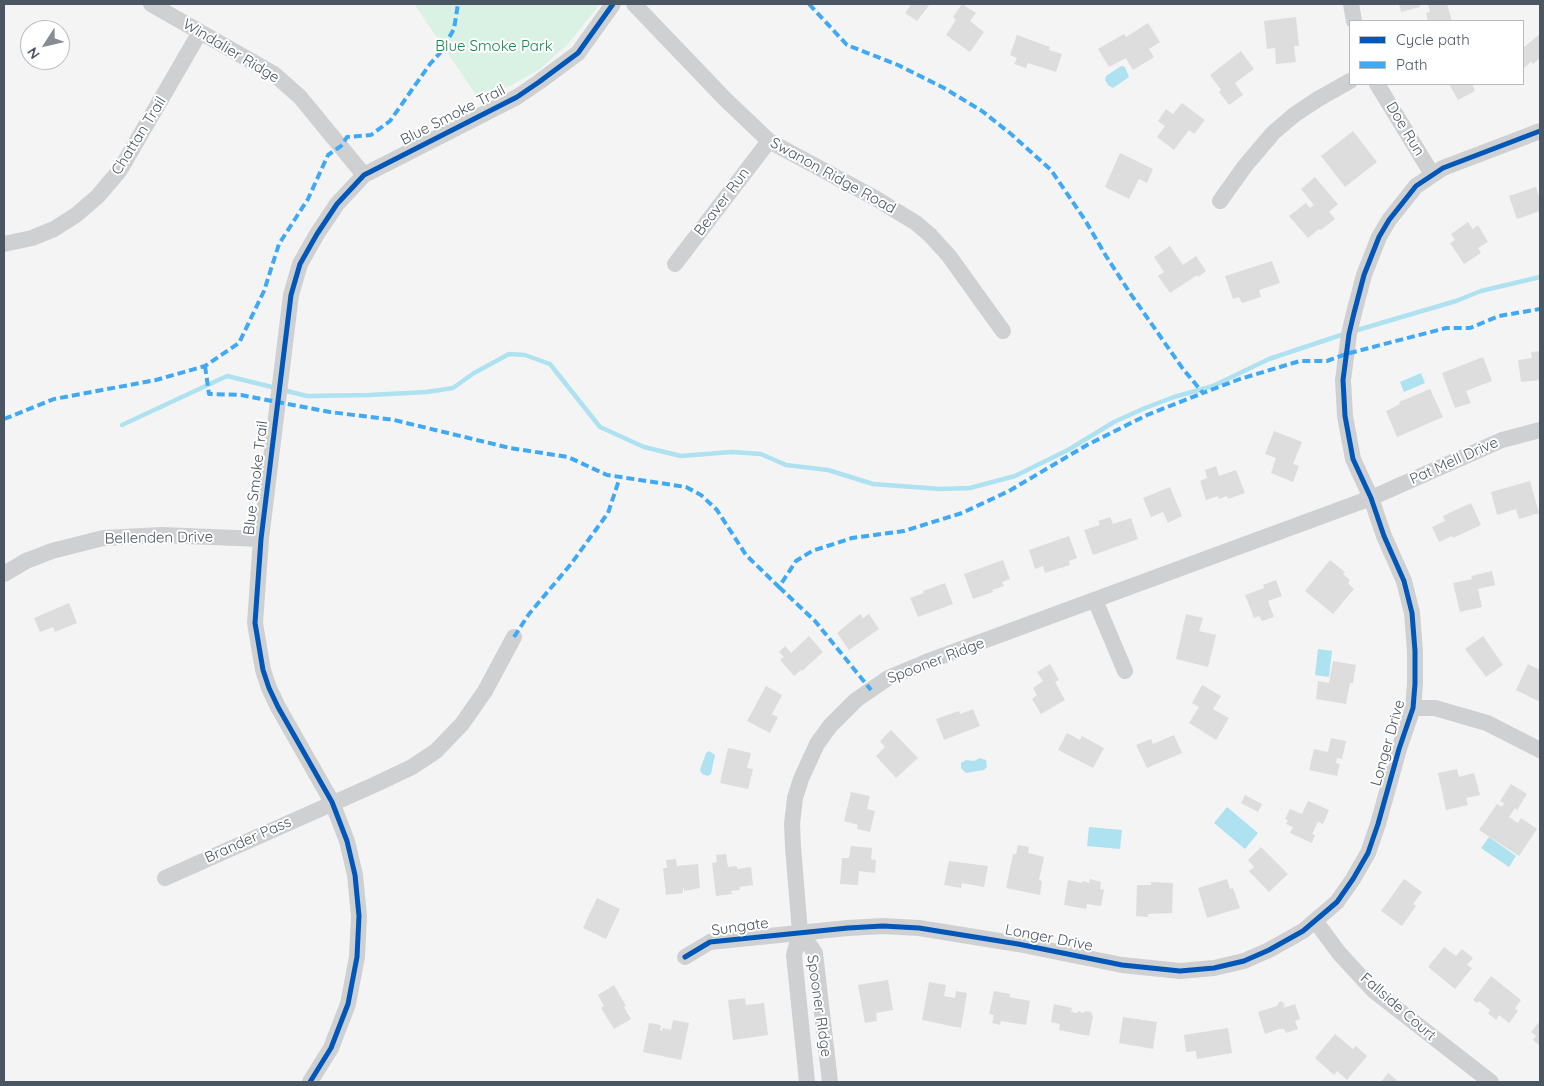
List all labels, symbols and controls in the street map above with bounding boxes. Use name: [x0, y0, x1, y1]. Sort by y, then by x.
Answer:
street label: Windalier Ridge: [179, 15, 283, 87]
north arrow: [20, 20, 70, 70]
legend: [1349, 20, 1524, 85]
text: Cycle path: [1396, 30, 1470, 49]
park label: Blue Smoke Park: [435, 37, 553, 55]
text: N: [23, 44, 44, 62]
text: Path: [1396, 55, 1428, 74]
street label: Blue Smoke Trail: [398, 81, 508, 149]
street label: Chattan Trail: [108, 94, 170, 178]
street label: Doe Run: [1382, 99, 1428, 159]
street label: Swanon Ridge Road: [767, 134, 899, 218]
street label: Beaver Run: [691, 164, 753, 240]
street label: Blue Smoke Trail: [240, 420, 272, 536]
street label: Pat Mell Drive: [1407, 433, 1501, 489]
street label: Bellenden Drive: [105, 528, 213, 548]
street label: Spooner Ridge: [885, 634, 987, 688]
street label: Longer Drive: [1367, 698, 1409, 788]
street label: Brander Pass: [202, 813, 294, 867]
street label: Sungate: [710, 914, 770, 940]
street label: Longer Drive: [1003, 921, 1095, 955]
street label: Spooner RIdge: [803, 954, 835, 1058]
street label: Fallside Court: [1356, 969, 1440, 1045]

